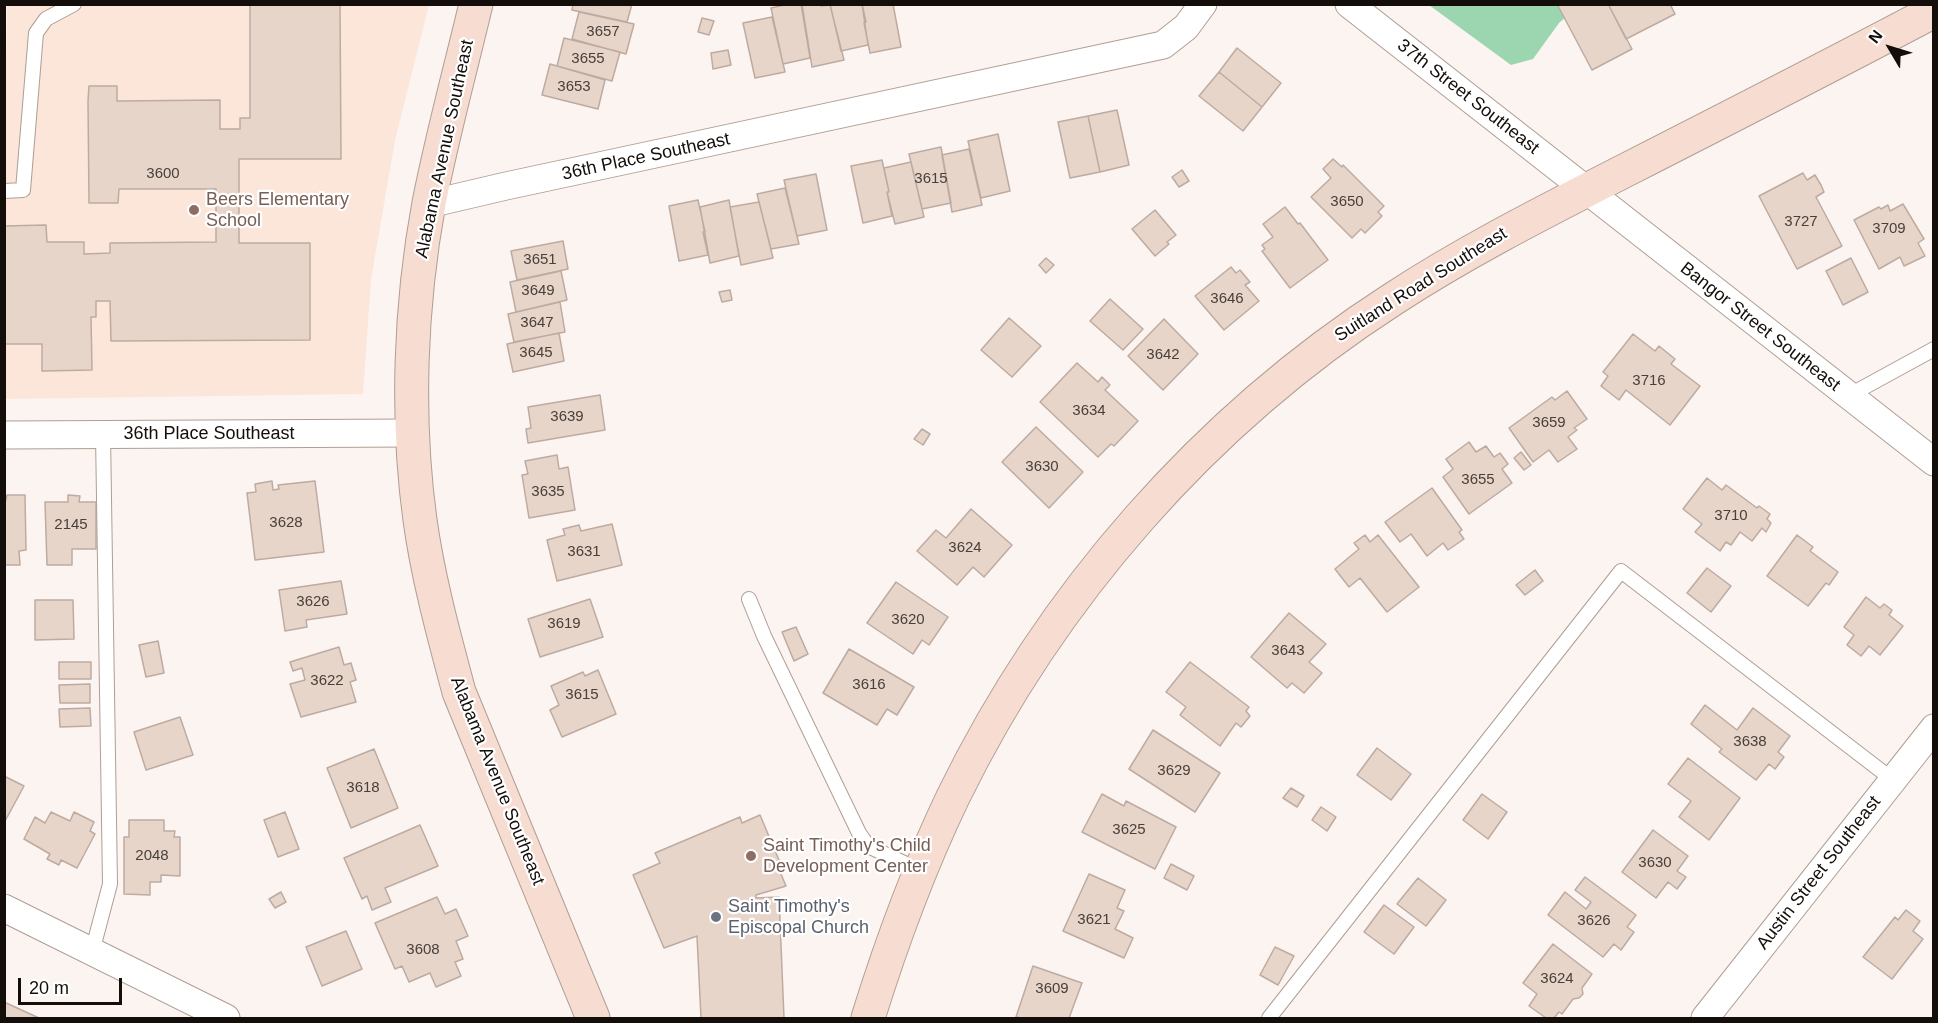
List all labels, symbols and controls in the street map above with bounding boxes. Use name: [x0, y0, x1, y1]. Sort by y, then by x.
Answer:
north arrow: [1860, 18, 1920, 78]
house number: 3657: [586, 23, 620, 41]
text: N: [1865, 27, 1886, 46]
street label: 37th Street Southeast: [1393, 35, 1543, 159]
street label: Alabama Avenue Southeast: [411, 38, 479, 260]
house number: 3655: [571, 50, 605, 68]
house number: 3653: [557, 78, 591, 96]
street label: 36th Place Southeast: [560, 129, 732, 185]
house number: 3600: [146, 165, 180, 183]
house number: 3615: [914, 170, 948, 188]
place label: Beers Elementary School: [206, 189, 349, 232]
house number: 3650: [1330, 193, 1364, 211]
marker: Beers Elementary School: [187, 203, 201, 217]
house number: 3727: [1784, 213, 1818, 231]
house number: 3709: [1872, 220, 1906, 238]
street label: Suitland Road Southeast: [1331, 223, 1511, 347]
house number: 3651: [523, 251, 557, 269]
street label: Bangor Street Southeast: [1676, 258, 1844, 396]
house number: 3649: [521, 282, 555, 300]
house number: 3646: [1210, 290, 1244, 308]
house number: 3647: [520, 314, 554, 332]
house number: 3645: [519, 344, 553, 362]
house number: 3642: [1146, 346, 1180, 364]
house number: 3716: [1632, 372, 1666, 390]
house number: 3634: [1072, 402, 1106, 420]
house number: 3639: [550, 408, 584, 426]
house number: 3659: [1532, 414, 1566, 432]
street label: 36th Place Southeast: [123, 423, 295, 445]
house number: 3630: [1025, 458, 1059, 476]
house number: 3655: [1461, 471, 1495, 489]
house number: 3635: [531, 483, 565, 501]
house number: 3710: [1714, 507, 1748, 525]
house number: 3628: [269, 514, 303, 532]
house number: 2145: [54, 516, 88, 534]
house number: 3624: [948, 539, 982, 557]
house number: 3631: [567, 543, 601, 561]
house number: 3626: [296, 593, 330, 611]
house number: 3620: [891, 611, 925, 629]
house number: 3619: [547, 615, 581, 633]
house number: 3643: [1271, 642, 1305, 660]
house number: 3622: [310, 672, 344, 690]
street label: Alabama Avenue Southeast: [445, 674, 549, 888]
house number: 3616: [852, 676, 886, 694]
house number: 3615: [565, 686, 599, 704]
house number: 3638: [1733, 733, 1767, 751]
house number: 3629: [1157, 762, 1191, 780]
house number: 3618: [346, 779, 380, 797]
street label: Austin Street Southeast: [1752, 792, 1886, 954]
house number: 3625: [1112, 821, 1146, 839]
place label: Saint Timothy's Child Development Center: [763, 835, 931, 878]
house number: 2048: [135, 847, 169, 865]
marker: Saint Timothy's Child Development Center: [744, 849, 758, 863]
house number: 3630: [1638, 854, 1672, 872]
place label: Saint Timothy's Episcopal Church: [728, 896, 869, 938]
marker: Saint Timothy's Episcopal Church: [709, 910, 723, 924]
house number: 3621: [1077, 911, 1111, 929]
house number: 3626: [1577, 912, 1611, 930]
house number: 3608: [406, 941, 440, 959]
scale bar: [21, 966, 124, 1004]
house number: 3624: [1540, 970, 1574, 988]
text: 20 m: [29, 978, 69, 998]
house number: 3609: [1035, 980, 1069, 998]

